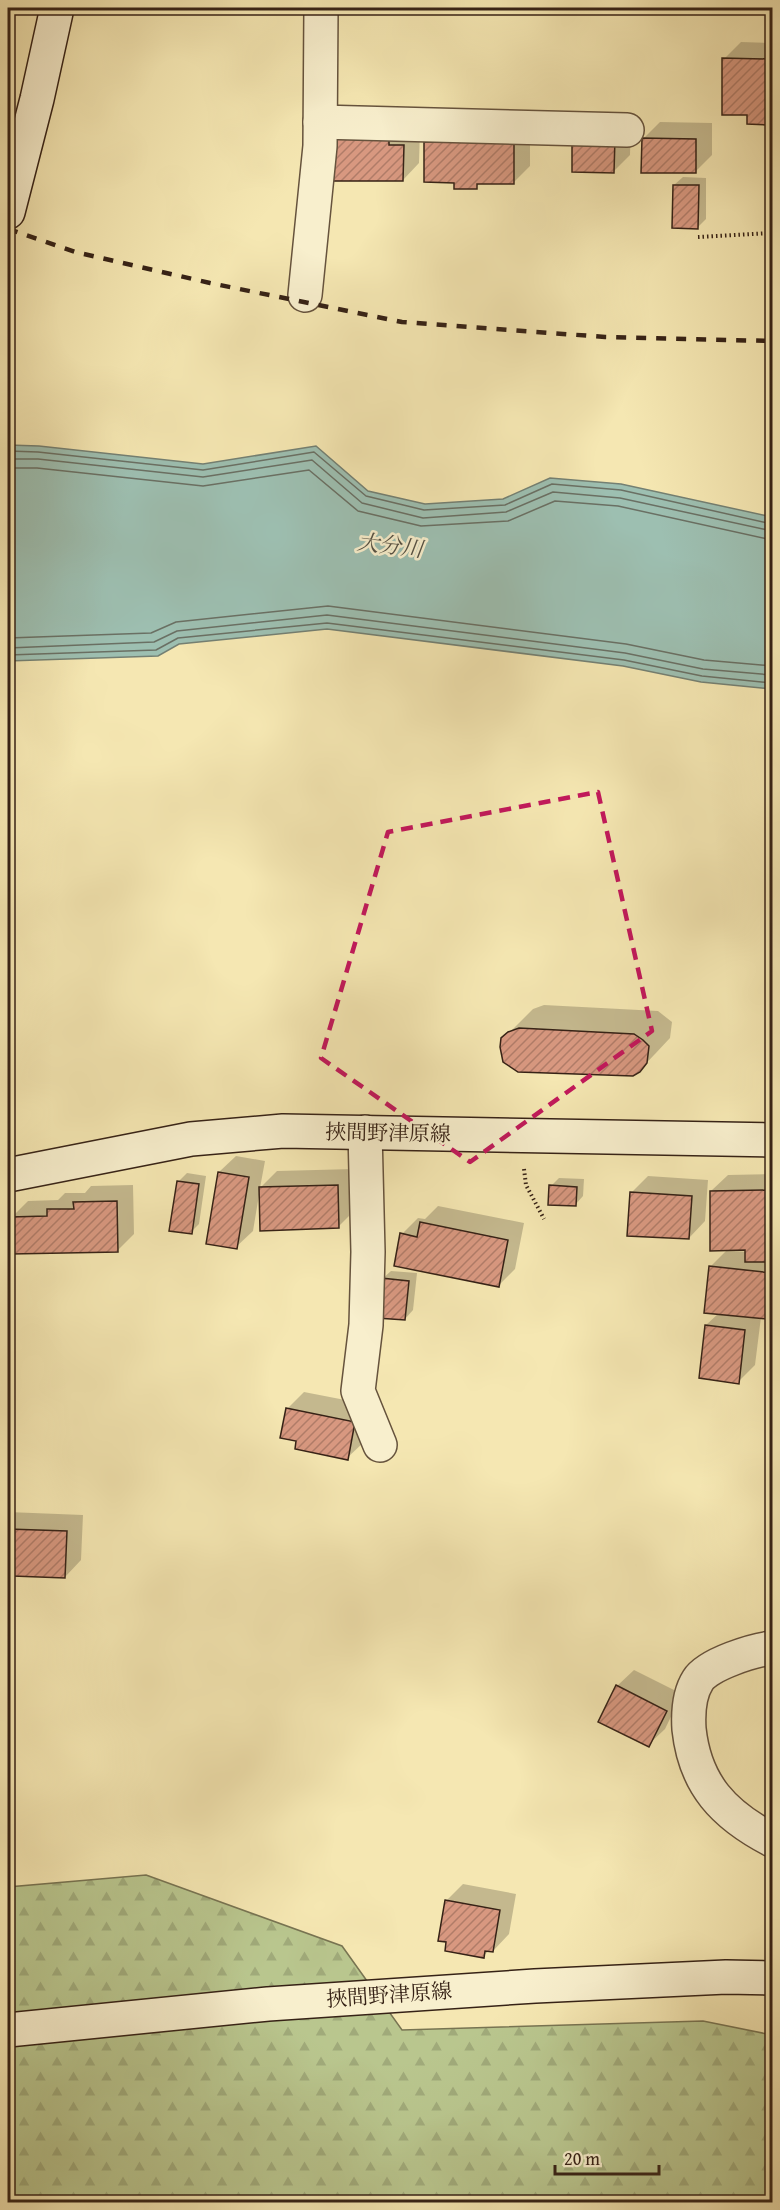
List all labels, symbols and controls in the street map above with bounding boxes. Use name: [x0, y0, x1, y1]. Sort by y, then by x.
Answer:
water label: 大分川: [355, 525, 427, 565]
street label: 挾間野津原線: [325, 1116, 451, 1149]
street label: 挾間野津原線: [325, 1975, 453, 2014]
scale bar: [555, 2138, 658, 2176]
text: 20 m: [564, 2145, 600, 2172]

